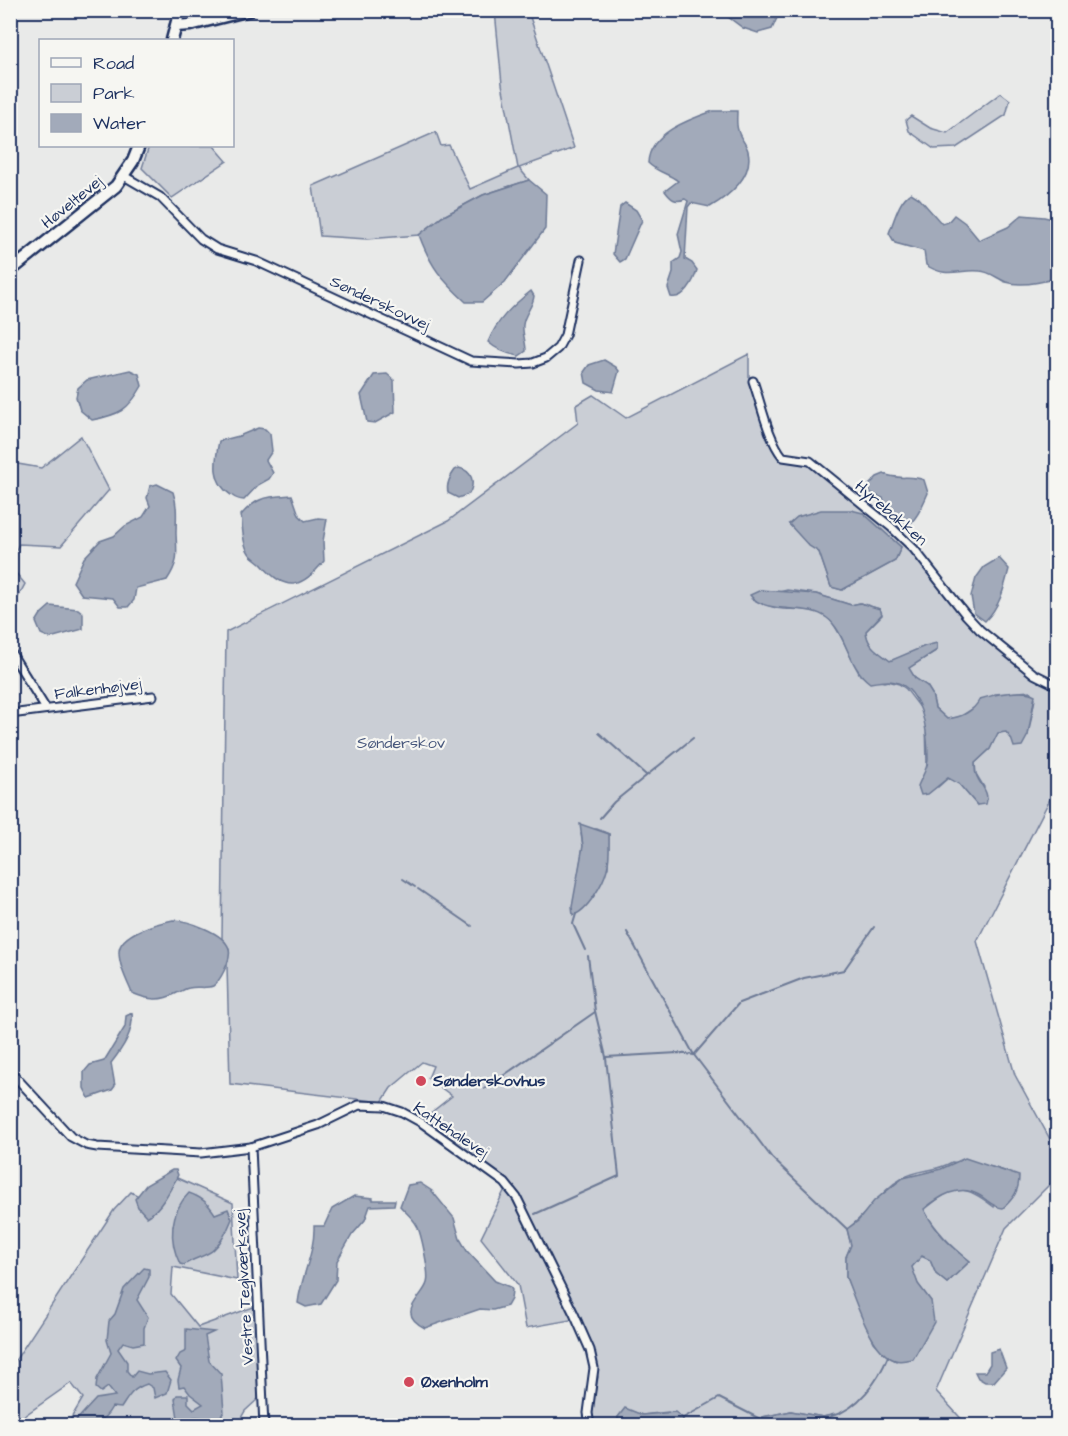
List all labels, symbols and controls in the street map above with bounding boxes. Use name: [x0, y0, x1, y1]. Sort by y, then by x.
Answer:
legend: [39, 39, 234, 147]
text: Road: [93, 51, 134, 76]
text: Park: [93, 81, 135, 106]
text: Water: [93, 111, 146, 136]
street label: Høveltevej: [37, 170, 107, 234]
street label: Sønderskovvej: [326, 270, 434, 336]
street label: Hyrebakken: [849, 475, 932, 551]
street label: Falkenhøjvej: [53, 673, 143, 705]
park label: Sønderskov: [357, 732, 446, 754]
place label: Sønderskovhus: [432, 1070, 545, 1092]
marker: Sønderskovhus: [414, 1074, 428, 1088]
street label: Kattehalevej: [409, 1097, 493, 1163]
street label: Vestre Teglværksvej: [229, 1208, 260, 1365]
place label: Øxenholm: [421, 1371, 488, 1393]
marker: Øxenholm: [402, 1375, 416, 1389]

